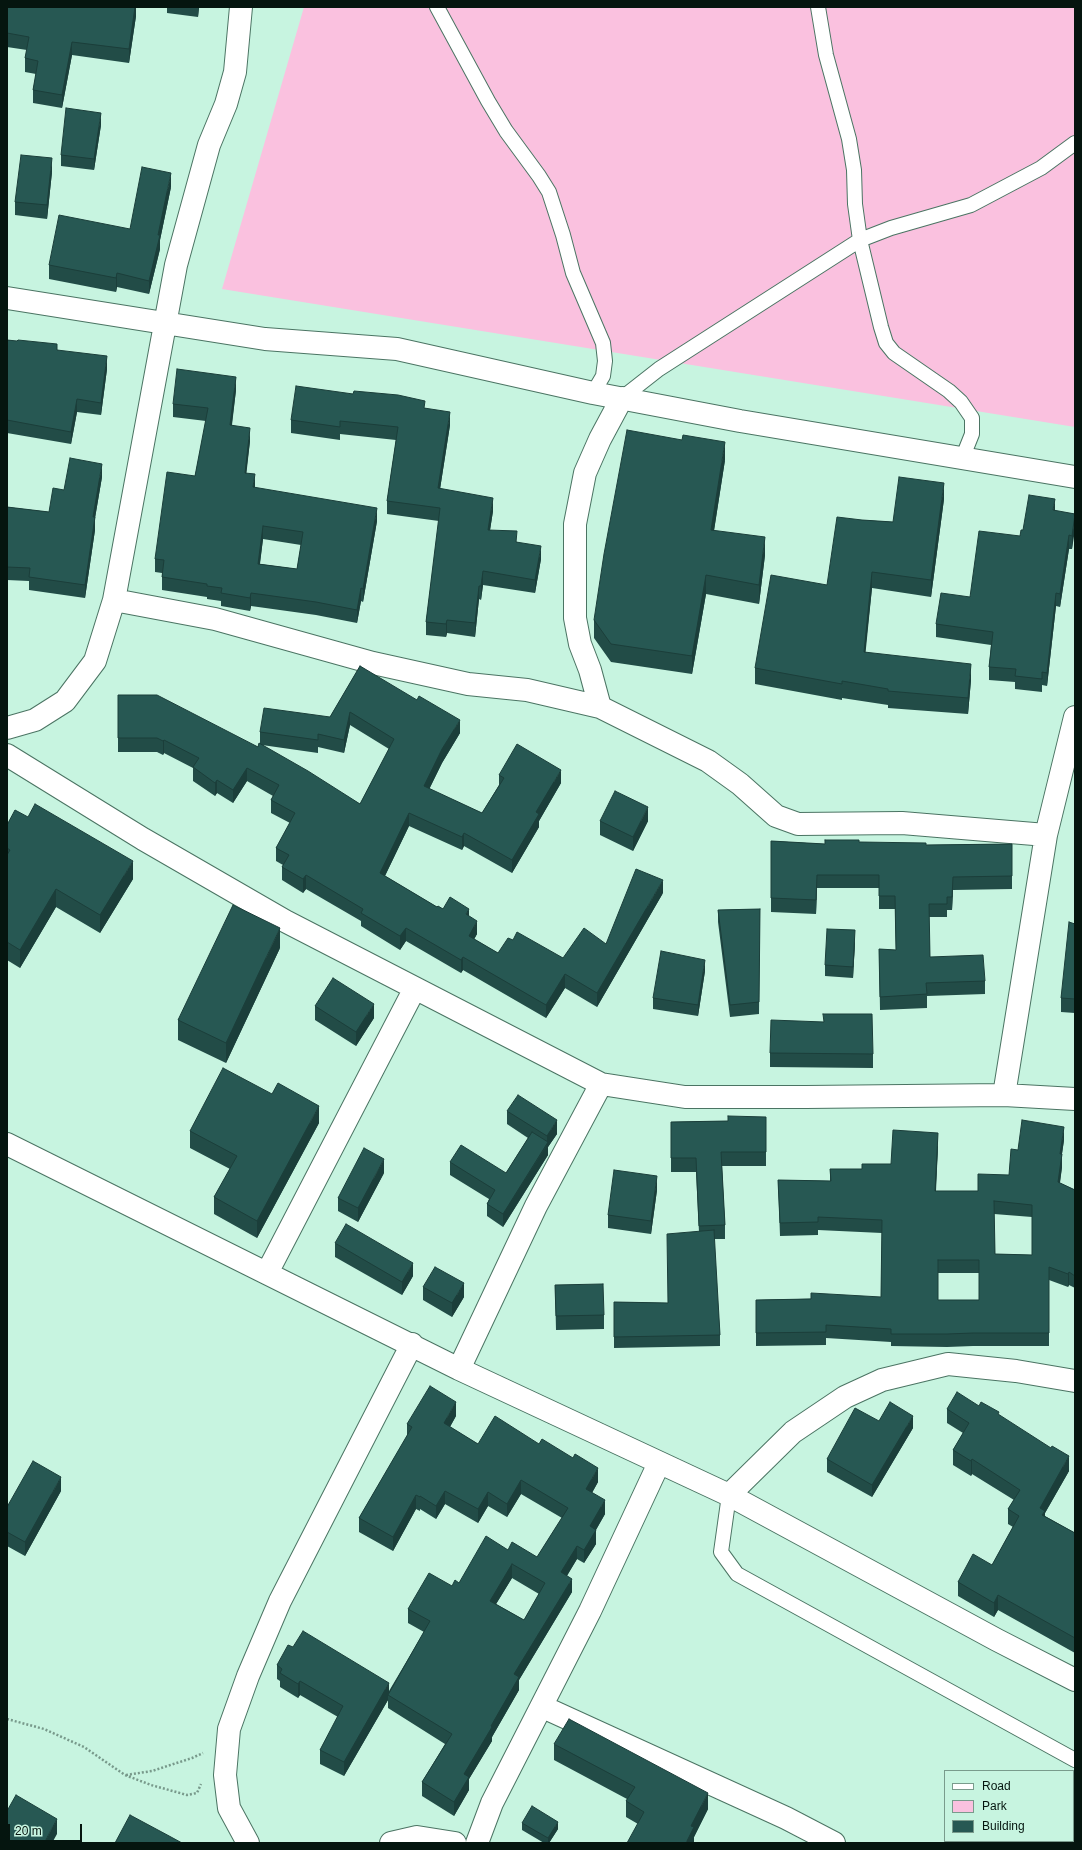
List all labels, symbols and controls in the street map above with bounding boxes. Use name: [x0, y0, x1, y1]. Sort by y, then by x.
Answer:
legend: [944, 1770, 1074, 1842]
text: Road: [982, 1779, 1011, 1793]
text: Park: [982, 1799, 1007, 1813]
scale bar: [10, 1816, 84, 1842]
text: Building: [982, 1819, 1025, 1833]
text: 20 m: [15, 1824, 42, 1838]

